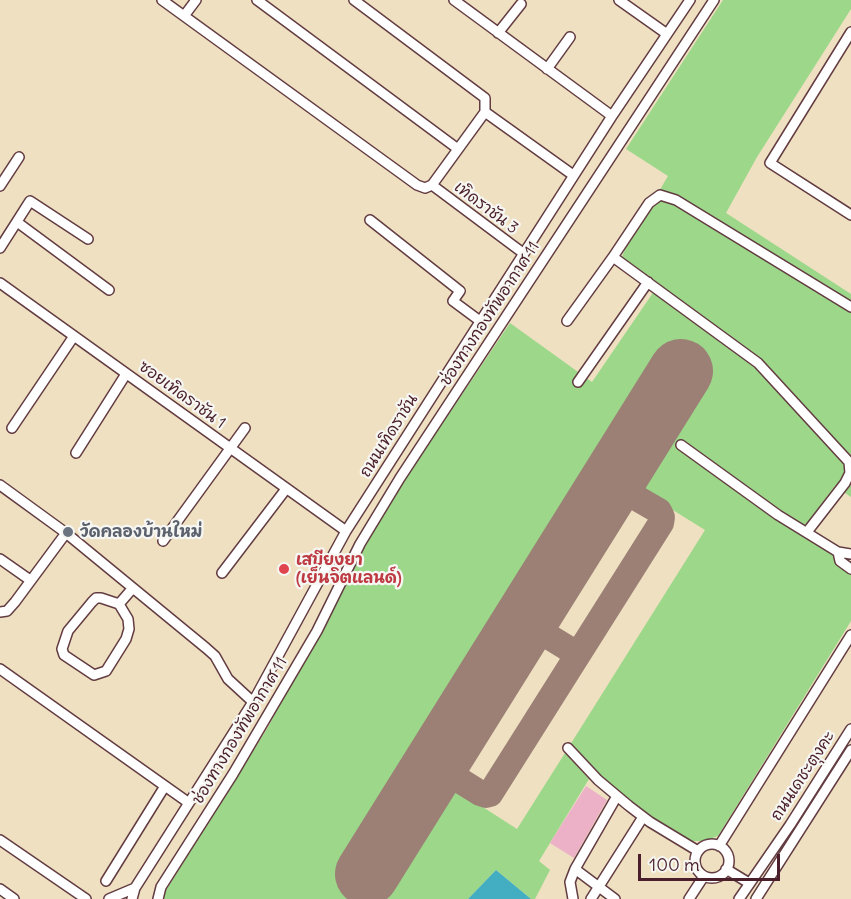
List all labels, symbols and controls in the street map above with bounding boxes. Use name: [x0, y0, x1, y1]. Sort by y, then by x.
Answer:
street label: เทิดราชัน 3: [450, 178, 522, 238]
street label: ช่องทางกองทัพอากาศ 11: [436, 238, 544, 390]
street label: ซอยเทิดราชัน 1: [135, 357, 229, 433]
street label: ถนนเทิดราชัน: [356, 391, 422, 481]
place label: วัดคลองบ้านใหม่: [80, 522, 202, 542]
marker: วัดคลองบ้านใหม่: [61, 525, 75, 539]
place label: เสบียงยา (เย็นจิตแลนด์): [296, 550, 402, 588]
marker: เสบียงยา (เย็นจิตแลนด์): [277, 562, 291, 576]
street label: ช่องทางกองทัพอากาศ 11: [188, 654, 292, 808]
street label: ถนนเดชะตุงคะ: [767, 728, 839, 824]
scale bar: [641, 842, 784, 880]
text: 100 m: [649, 853, 700, 876]

